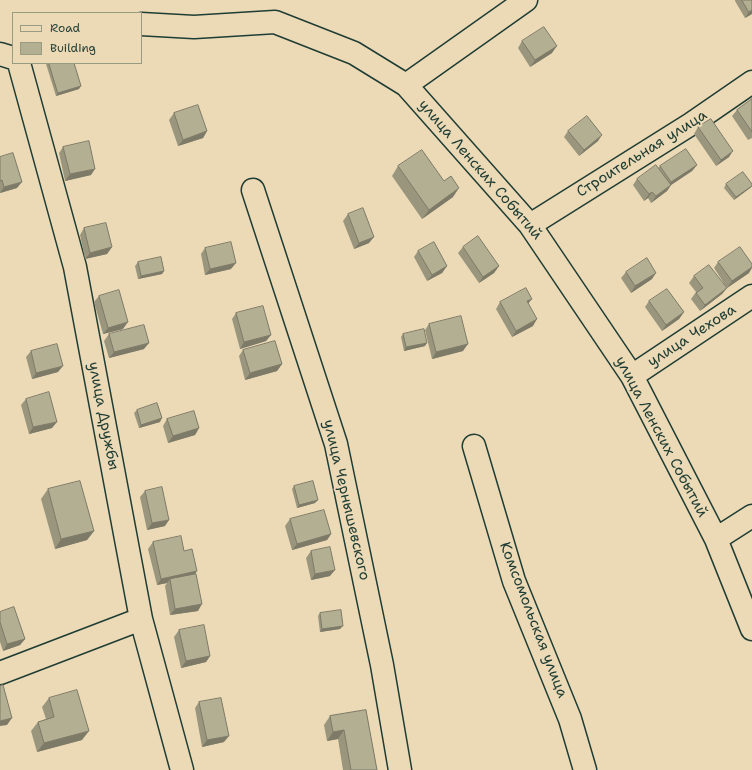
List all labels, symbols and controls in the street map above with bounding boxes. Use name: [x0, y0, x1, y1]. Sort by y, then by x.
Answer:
legend: [12, 12, 142, 64]
text: Road: [50, 20, 80, 36]
text: Building: [50, 40, 96, 56]
street label: улица Ленских Событий: [414, 96, 546, 244]
street label: Строительная улица: [573, 106, 711, 202]
street label: улица Чехова: [644, 301, 740, 371]
street label: улица Ленских Событий: [611, 353, 711, 521]
street label: улица Дружбы: [84, 360, 122, 472]
street label: улица Чернышевского: [319, 418, 373, 582]
street label: Комсомольская улица: [495, 540, 571, 700]

